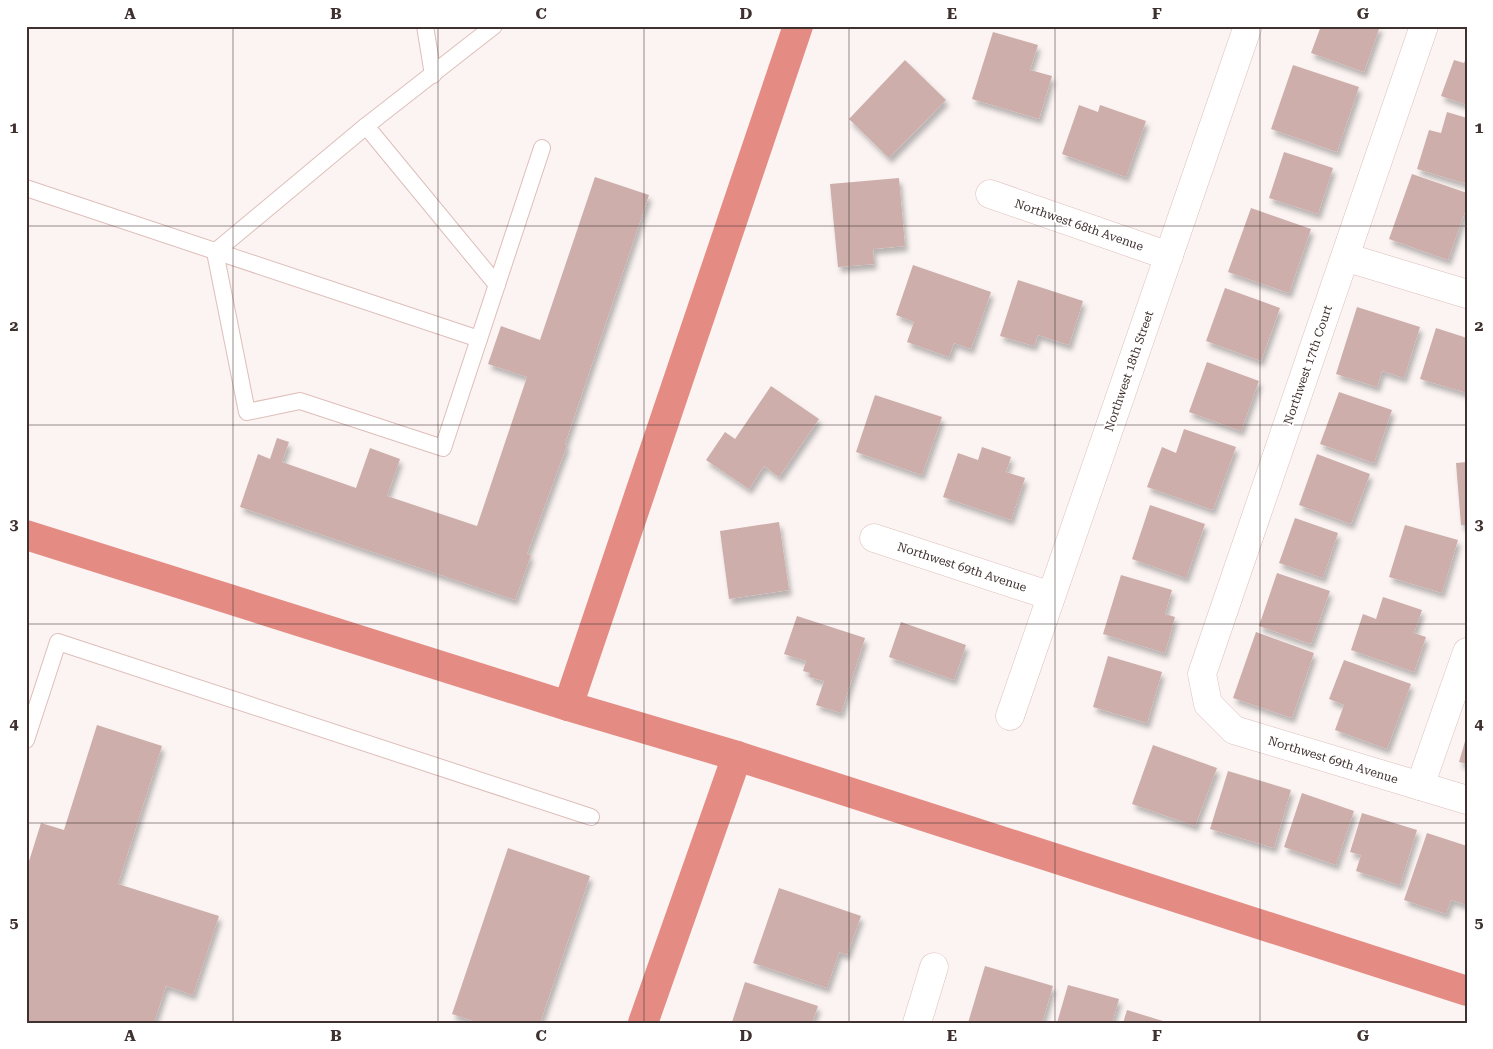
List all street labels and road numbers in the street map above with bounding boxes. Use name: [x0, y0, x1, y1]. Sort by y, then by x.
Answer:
street label: Northwest 68th Avenue: [1013, 196, 1146, 254]
street label: Northwest 17th Court: [1281, 303, 1335, 427]
street label: Northwest 18th Street: [1102, 308, 1156, 433]
street label: Northwest 69th Avenue: [896, 539, 1029, 595]
street label: Northwest 69th Avenue: [1266, 734, 1400, 787]

